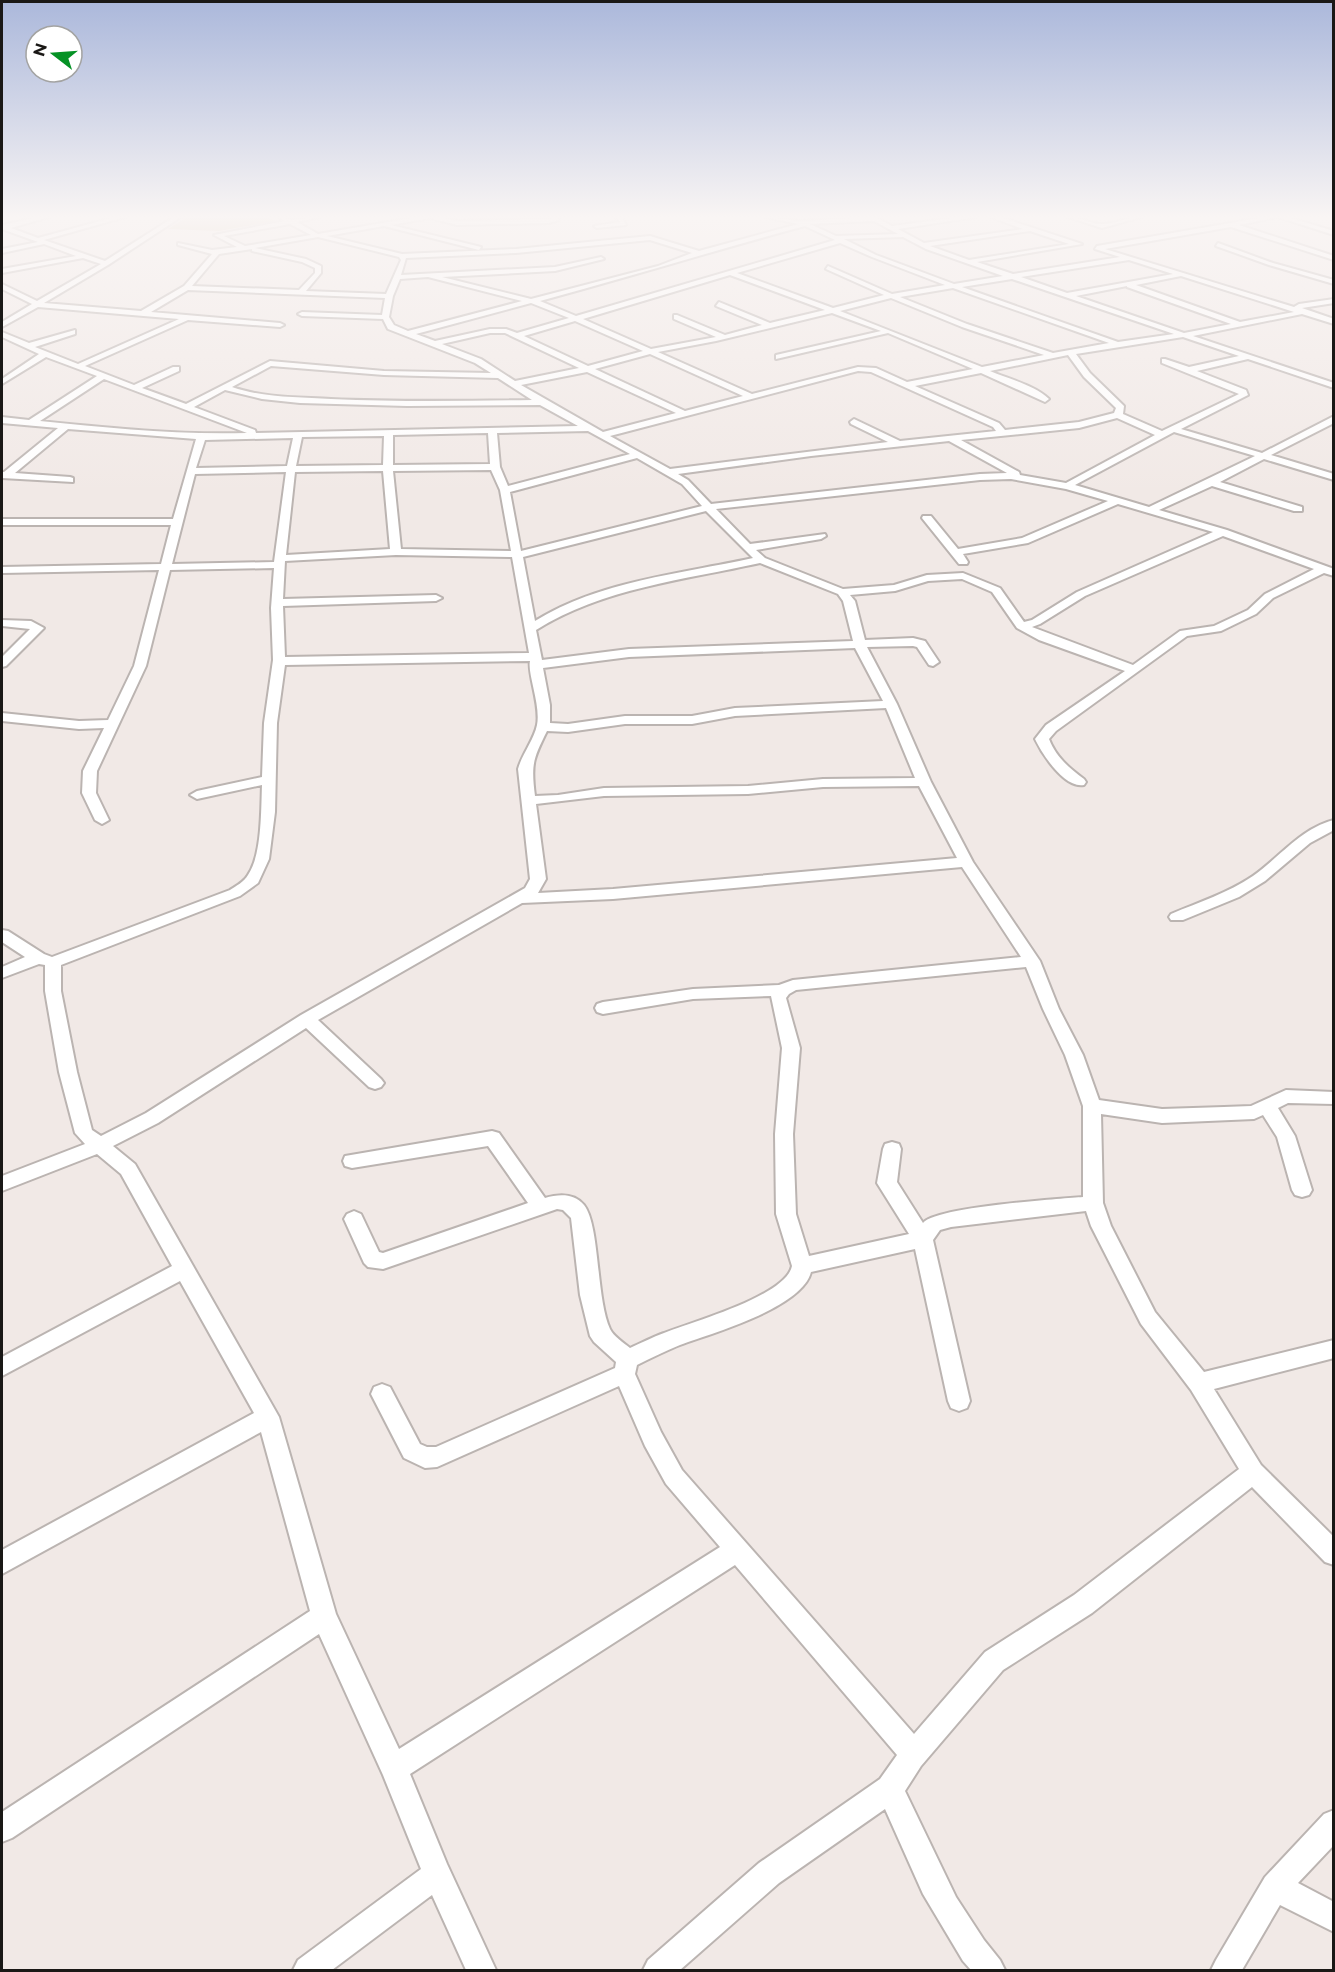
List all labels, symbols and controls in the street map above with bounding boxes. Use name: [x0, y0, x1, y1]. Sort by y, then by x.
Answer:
north arrow: [24, 24, 84, 84]
text: N: [29, 41, 51, 59]

